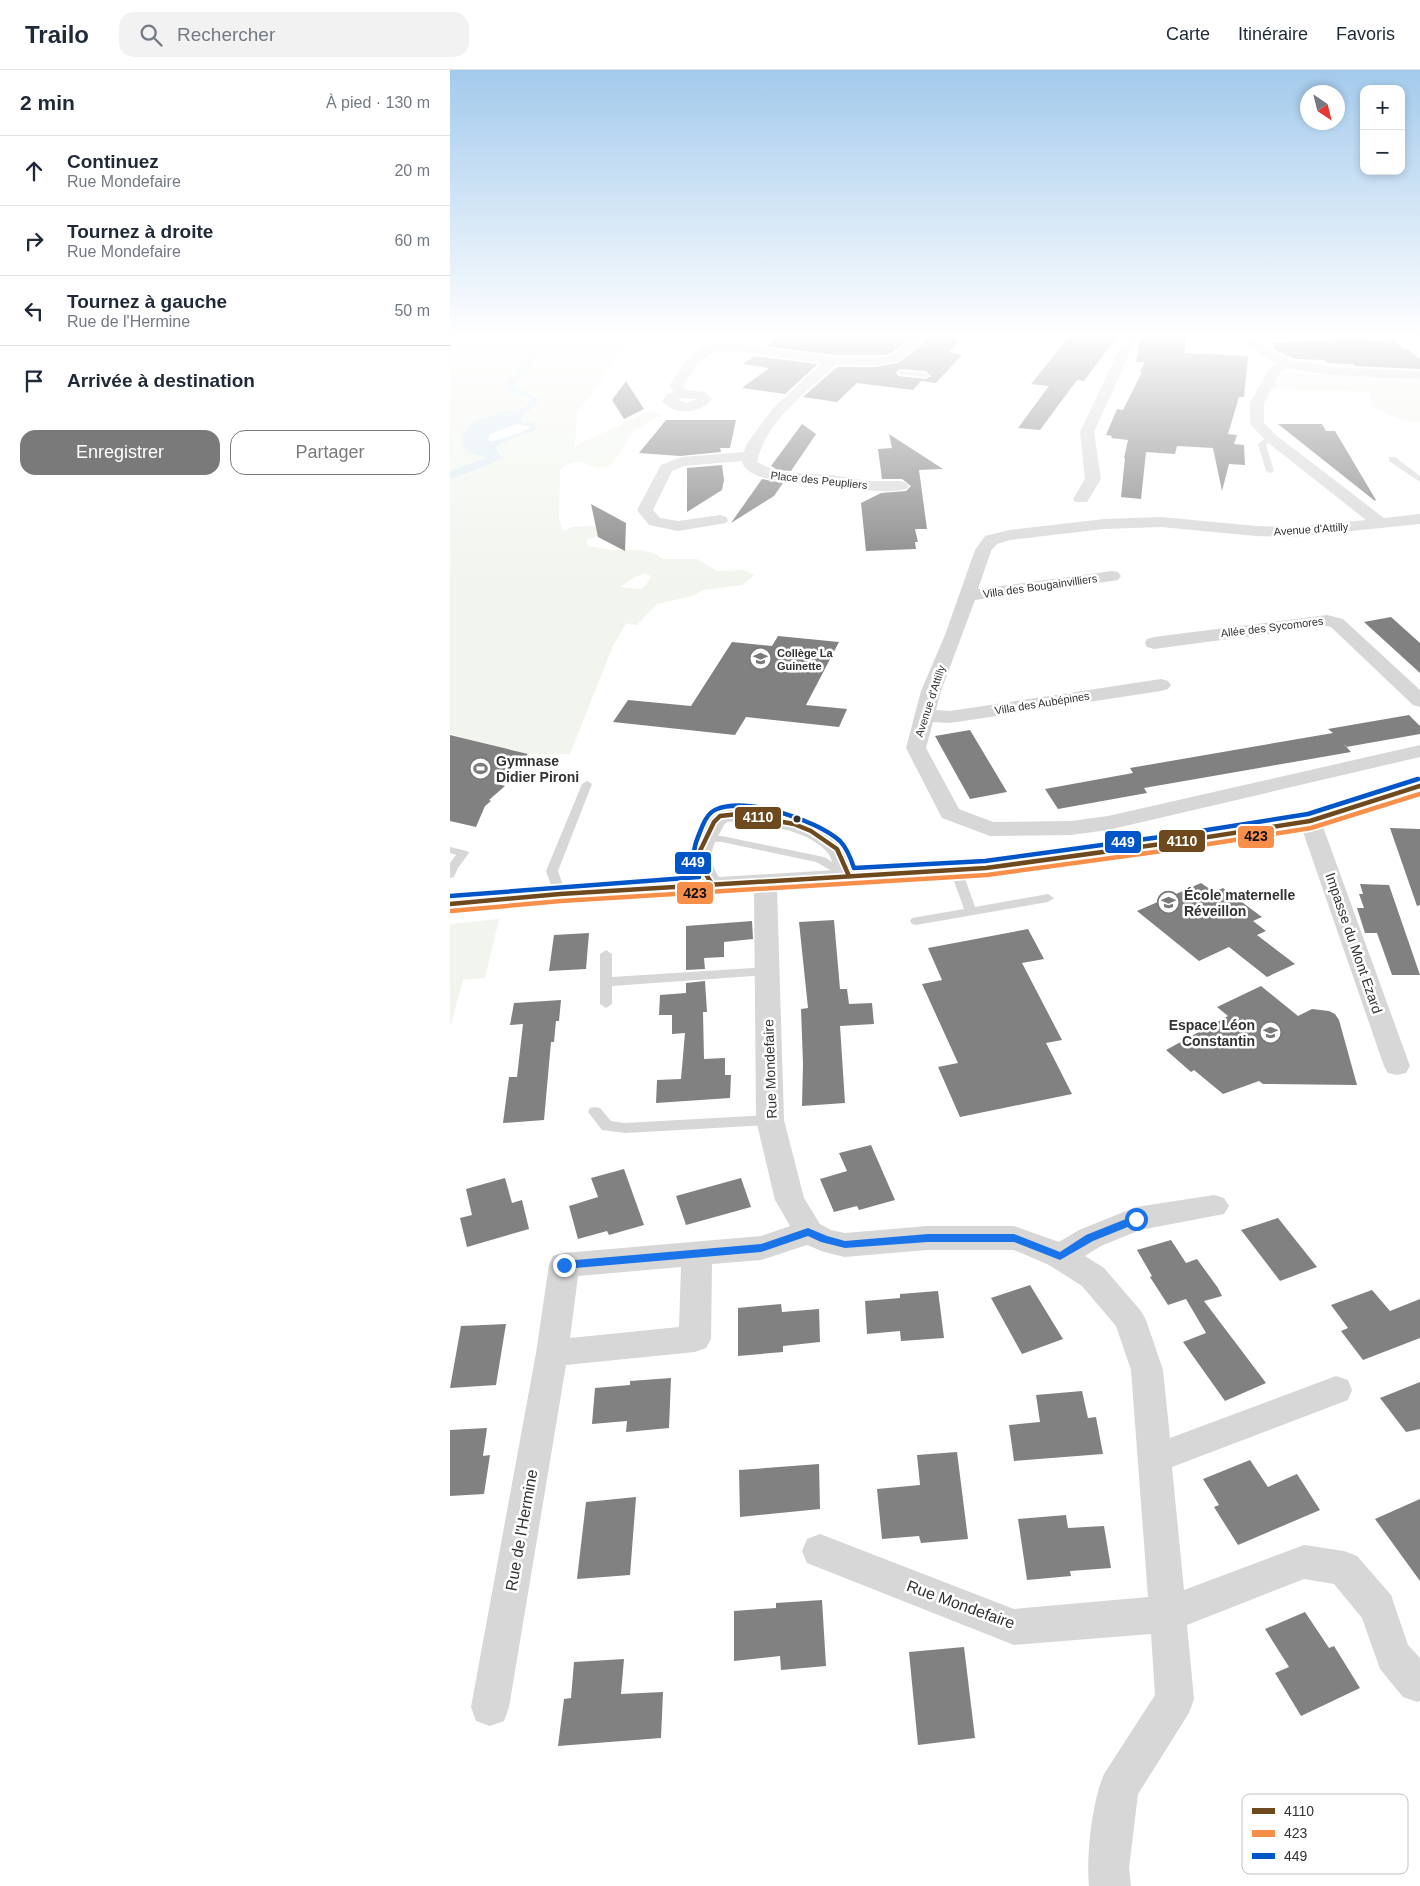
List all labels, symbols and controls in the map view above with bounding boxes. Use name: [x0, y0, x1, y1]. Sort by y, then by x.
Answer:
search box: [119, 12, 469, 57]
text: Trailo: [25, 21, 89, 48]
icon: search: [137, 21, 165, 49]
text: Rechercher: [177, 24, 275, 45]
text: Carte: [1166, 24, 1210, 44]
text: Itinéraire: [1238, 24, 1308, 44]
text: Favoris: [1336, 24, 1395, 44]
north arrow: [1300, 85, 1345, 130]
map controls: [1360, 85, 1405, 175]
button: +: [1360, 85, 1405, 130]
text: 2 min: [20, 91, 75, 114]
text: À pied · 130 m: [326, 94, 430, 111]
button: −: [1360, 130, 1405, 175]
text: Continuez: [67, 151, 159, 172]
icon: ahead: [20, 157, 48, 185]
text: 20 m: [394, 162, 430, 179]
text: Rue Mondefaire: [67, 173, 181, 190]
text: Tournez à droite: [67, 221, 213, 242]
icon: right: [20, 227, 48, 255]
text: 60 m: [394, 232, 430, 249]
text: Rue Mondefaire: [67, 243, 181, 260]
text: Tournez à gauche: [67, 291, 227, 312]
icon: left: [20, 297, 48, 325]
text: 50 m: [394, 302, 430, 319]
text: Rue de l'Hermine: [67, 313, 190, 330]
icon: arrive: [20, 367, 48, 395]
text: Arrivée à destination: [67, 370, 255, 391]
button: Enregistrer: [20, 430, 220, 475]
button: Partager: [230, 430, 430, 475]
street label: Place des Peupliers: [770, 469, 868, 491]
street label: Avenue d'Attilly: [1273, 520, 1349, 538]
street label: Villa des Bougainvilliers: [982, 572, 1098, 600]
street label: Allée des Sycomores: [1220, 615, 1325, 639]
school or university icon: Collège La Guinette: [749, 647, 773, 671]
place label: Collège La Guinette: [777, 647, 834, 672]
street label: Avenue d'Attilly: [913, 663, 947, 738]
street label: Villa des Aubépines: [994, 690, 1091, 716]
place label: Gymnase Didier Pironi: [496, 753, 579, 785]
sports icon: Gymnase Didier Pironi: [468, 757, 492, 781]
line badge: 4110: [734, 806, 782, 830]
text: 4110: [743, 809, 773, 825]
unlabelled marker: [792, 814, 802, 824]
line badge: 423: [1237, 825, 1275, 849]
text: 423: [1244, 828, 1268, 844]
line badge: 4110: [1158, 829, 1206, 853]
line badge: 449: [1104, 830, 1142, 854]
text: 4110: [1167, 833, 1197, 849]
text: 449: [1111, 834, 1135, 850]
line badge: 449: [674, 851, 712, 875]
text: 449: [681, 854, 705, 870]
street label: Impasse du Mont Ezard: [1322, 870, 1386, 1016]
line badge: 423: [676, 881, 714, 905]
text: 423: [683, 885, 707, 901]
place label: École maternelle Réveillon: [1184, 887, 1295, 919]
school or university icon: École maternelle Réveillon: [1156, 891, 1180, 915]
place label: Espace Léon Constantin: [1169, 1017, 1255, 1049]
street label: Rue Mondefaire: [760, 1019, 780, 1119]
school or university icon: Espace Léon Constantin: [1259, 1021, 1283, 1045]
route start: [1125, 1208, 1148, 1231]
route end: [553, 1254, 576, 1277]
street label: Rue de l'Hermine: [502, 1468, 541, 1592]
street label: Rue Mondefaire: [904, 1577, 1017, 1632]
legend: [1242, 1794, 1408, 1874]
text: 4110: [1284, 1803, 1314, 1819]
text: 423: [1284, 1825, 1308, 1841]
text: 449: [1284, 1848, 1308, 1864]

